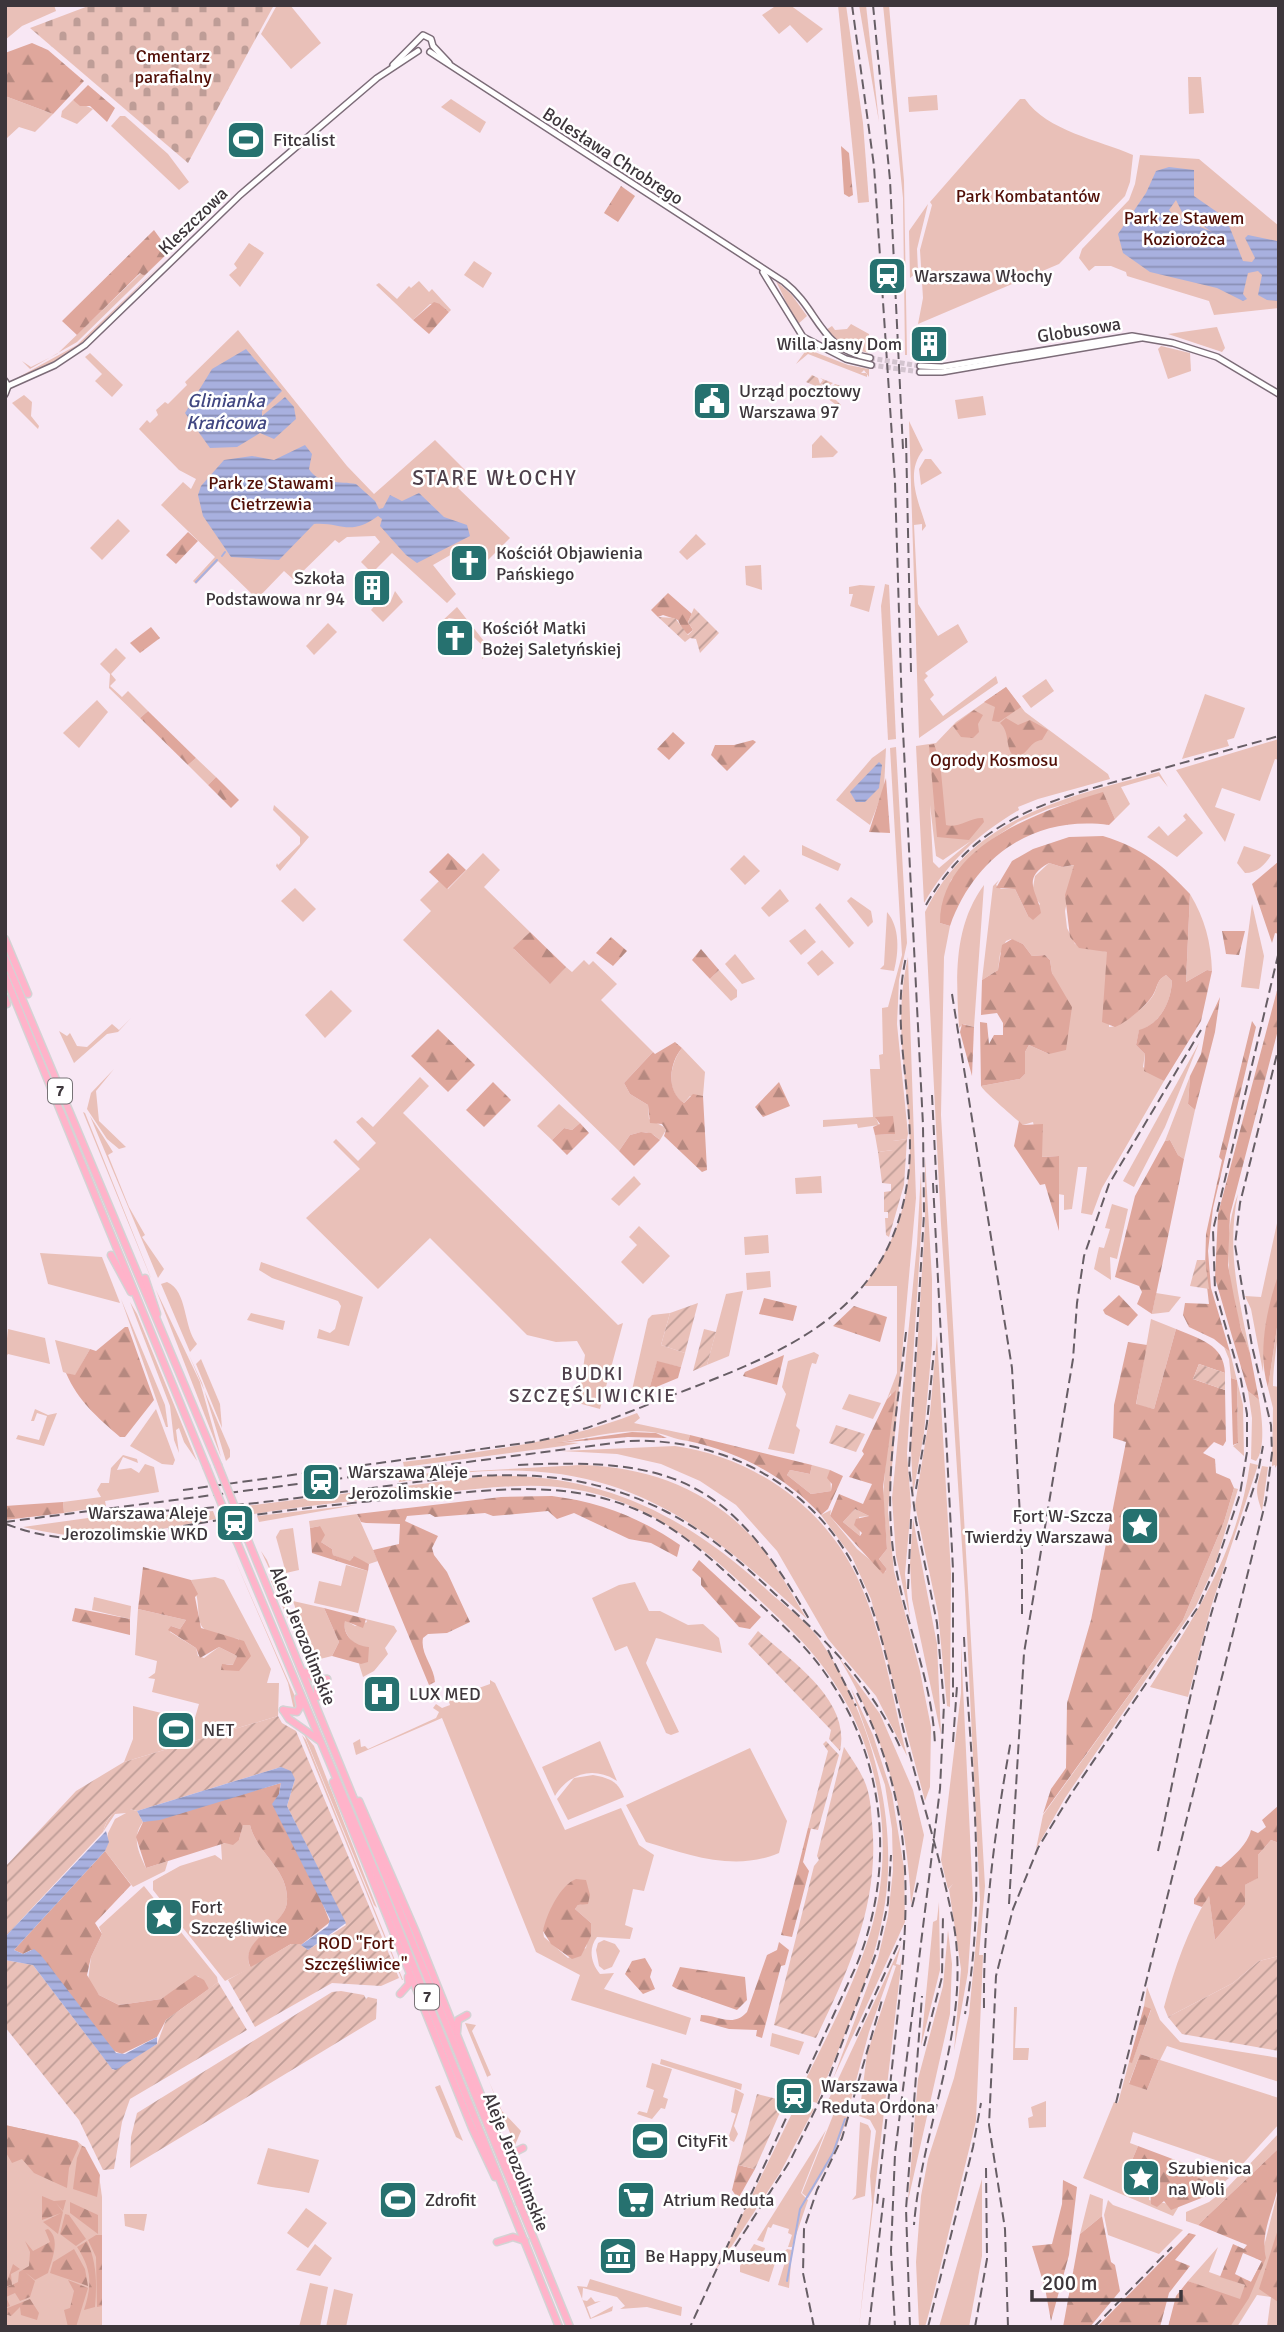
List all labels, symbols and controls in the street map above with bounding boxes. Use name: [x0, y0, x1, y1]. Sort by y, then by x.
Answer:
park label: Cmentarz parafialny: [134, 45, 212, 88]
street label: Bolesława Chrobrego: [539, 102, 687, 210]
sports icon: Fitcalist: [225, 119, 267, 161]
place label: Fitcalist: [273, 129, 335, 151]
street label: Kleszczowa: [154, 183, 232, 259]
park label: Park Kombatantów: [956, 185, 1100, 207]
park label: Park ze Stawem Koziorożca: [1124, 207, 1244, 250]
station icon: Warszawa Włochy: [866, 255, 908, 297]
place label: Warszawa Włochy: [914, 265, 1053, 287]
street label: Globusowa: [1036, 313, 1122, 347]
building icon: Willa Jasny Dom: [908, 323, 950, 365]
place label: Willa Jasny Dom: [776, 333, 902, 355]
public building icon: Urząd pocztowy Warszawa 97: [691, 380, 733, 422]
place label: Urząd pocztowy Warszawa 97: [739, 380, 861, 423]
water label: Glinianka Krańcowa: [186, 389, 267, 435]
district label: STARE WŁOCHY: [412, 465, 578, 491]
park label: Park ze Stawami Cietrzewia: [208, 472, 334, 515]
church icon: Kościół Objawienia Pańskiego: [448, 542, 490, 584]
place label: Kościół Objawienia Pańskiego: [496, 542, 643, 585]
place label: Szkoła Podstawowa nr 94: [206, 567, 345, 610]
building icon: Szkoła Podstawowa nr 94: [351, 567, 393, 609]
church icon: Kościół Matki Bożej Saletyńskiej: [434, 617, 476, 659]
place label: Kościół Matki Bożej Saletyńskiej: [482, 617, 621, 660]
park label: Ogrody Kosmosu: [930, 749, 1058, 771]
road number: 7: [48, 1078, 72, 1104]
district label: BUDKI SZCZĘŚLIWICKIE: [509, 1362, 677, 1408]
station icon: Warszawa Aleje Jerozolimskie: [300, 1461, 342, 1503]
place label: Warszawa Aleje Jerozolimskie: [348, 1461, 468, 1504]
place label: Warszawa Aleje Jerozolimskie WKD: [62, 1502, 208, 1545]
station icon: Warszawa Aleje Jerozolimskie WKD: [214, 1502, 256, 1544]
place label: Fort W-Szcza Twierdzy Warszawa: [965, 1505, 1113, 1548]
place icon: Fort W-Szcza Twierdzy Warszawa: [1119, 1505, 1161, 1547]
street label: Aleje Jerozolimskie: [265, 1563, 341, 1709]
hospital icon: LUX MED: [361, 1673, 403, 1715]
place label: LUX MED: [409, 1683, 481, 1705]
sports icon: NET: [155, 1709, 197, 1751]
place label: NET: [203, 1719, 234, 1741]
place icon: Fort Szczęśliwice: [143, 1896, 185, 1938]
place label: Fort Szczęśliwice: [191, 1896, 287, 1939]
park label: ROD "Fort Szczęśliwice": [304, 1932, 408, 1975]
road number: 7: [415, 1984, 439, 2010]
station icon: Warszawa Reduta Ordona: [773, 2075, 815, 2117]
place label: Warszawa Reduta Ordona: [821, 2075, 936, 2118]
street label: Aleje Jerozolimskie: [478, 2089, 554, 2235]
sports icon: CityFit: [629, 2120, 671, 2162]
place label: CityFit: [677, 2130, 728, 2152]
place icon: Szubienica na Woli: [1120, 2157, 1162, 2199]
place label: Szubienica na Woli: [1168, 2157, 1251, 2200]
sports icon: Zdrofit: [377, 2179, 419, 2221]
supermarket icon: Atrium Reduta: [615, 2179, 657, 2221]
place label: Zdrofit: [425, 2189, 476, 2211]
place label: Atrium Reduta: [663, 2189, 774, 2211]
museum icon: Be Happy Museum: [597, 2235, 639, 2277]
place label: Be Happy Museum: [645, 2245, 787, 2267]
scale bar: [1032, 2258, 1181, 2302]
text: 200 m: [1042, 2270, 1097, 2296]

